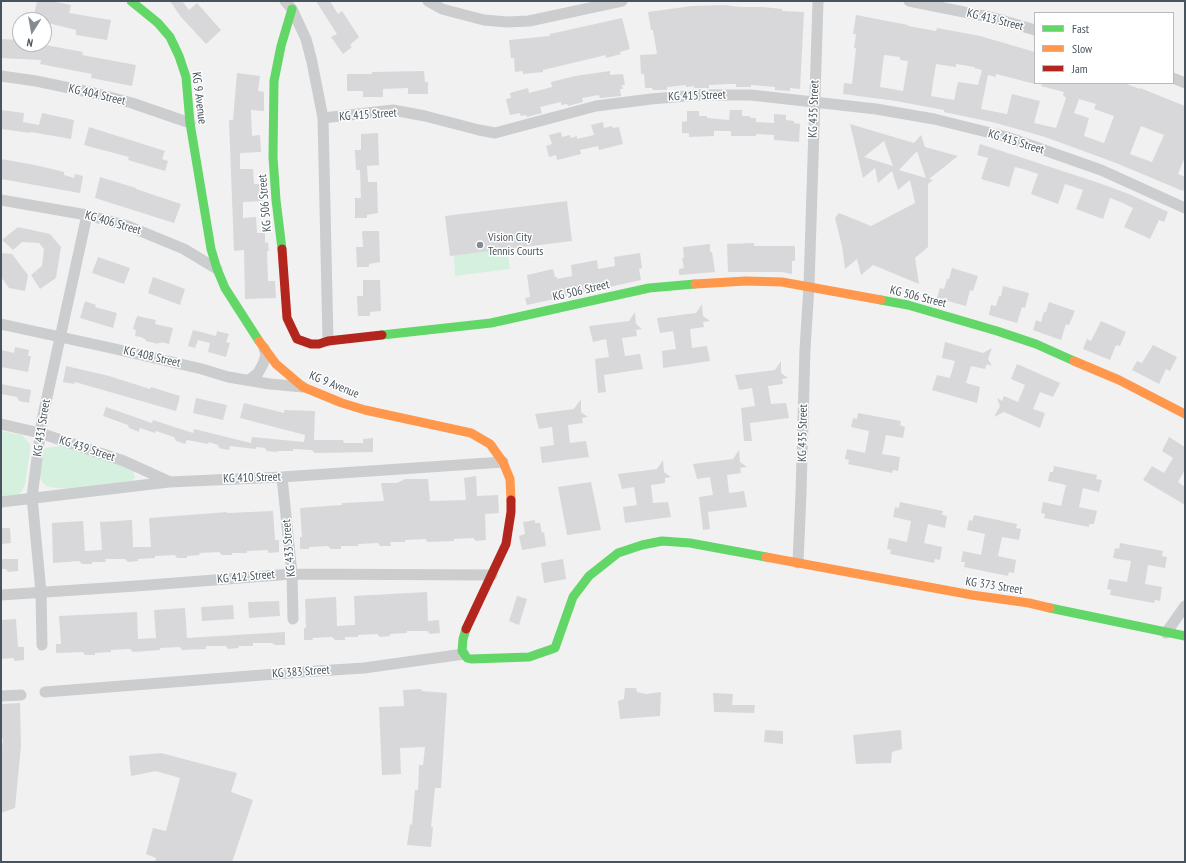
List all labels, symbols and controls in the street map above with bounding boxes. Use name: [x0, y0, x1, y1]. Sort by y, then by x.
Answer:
street label: KG 413 Street: [965, 6, 1025, 34]
north arrow: [12, 12, 52, 52]
legend: [1034, 12, 1174, 84]
text: Fast: [1072, 21, 1089, 36]
text: N: [26, 35, 34, 50]
text: Slow: [1072, 41, 1092, 56]
text: Jam: [1072, 61, 1088, 76]
street label: KG 9 Avenue: [189, 71, 209, 125]
street label: KG 435 Street: [806, 80, 822, 138]
street label: KG 404 Street: [67, 81, 127, 109]
street label: KG 415 Street: [668, 88, 726, 104]
street label: KG 415 Street: [339, 106, 397, 124]
street label: KG 415 Street: [986, 127, 1046, 157]
street label: KG 506 Street: [255, 174, 275, 232]
street label: KG 406 Street: [83, 208, 143, 238]
place label: Vision City Tennis Courts: [488, 231, 543, 259]
marker: Vision City Tennis Courts: [475, 240, 485, 250]
street label: KG 506 Street: [551, 277, 611, 305]
street label: KG 506 Street: [888, 283, 948, 311]
street label: KG 408 Street: [122, 343, 182, 371]
street label: KG 9 Avenue: [307, 369, 361, 401]
street label: KG 431 Street: [30, 398, 54, 458]
street label: KG 435 Street: [795, 404, 811, 462]
street label: KG 439 Street: [57, 433, 117, 465]
street label: KG 410 Street: [223, 470, 281, 486]
street label: KG 433 Street: [279, 519, 299, 577]
street label: KG 412 Street: [217, 567, 275, 587]
street label: KG 373 Street: [964, 574, 1024, 598]
street label: KG 383 Street: [272, 663, 330, 681]

